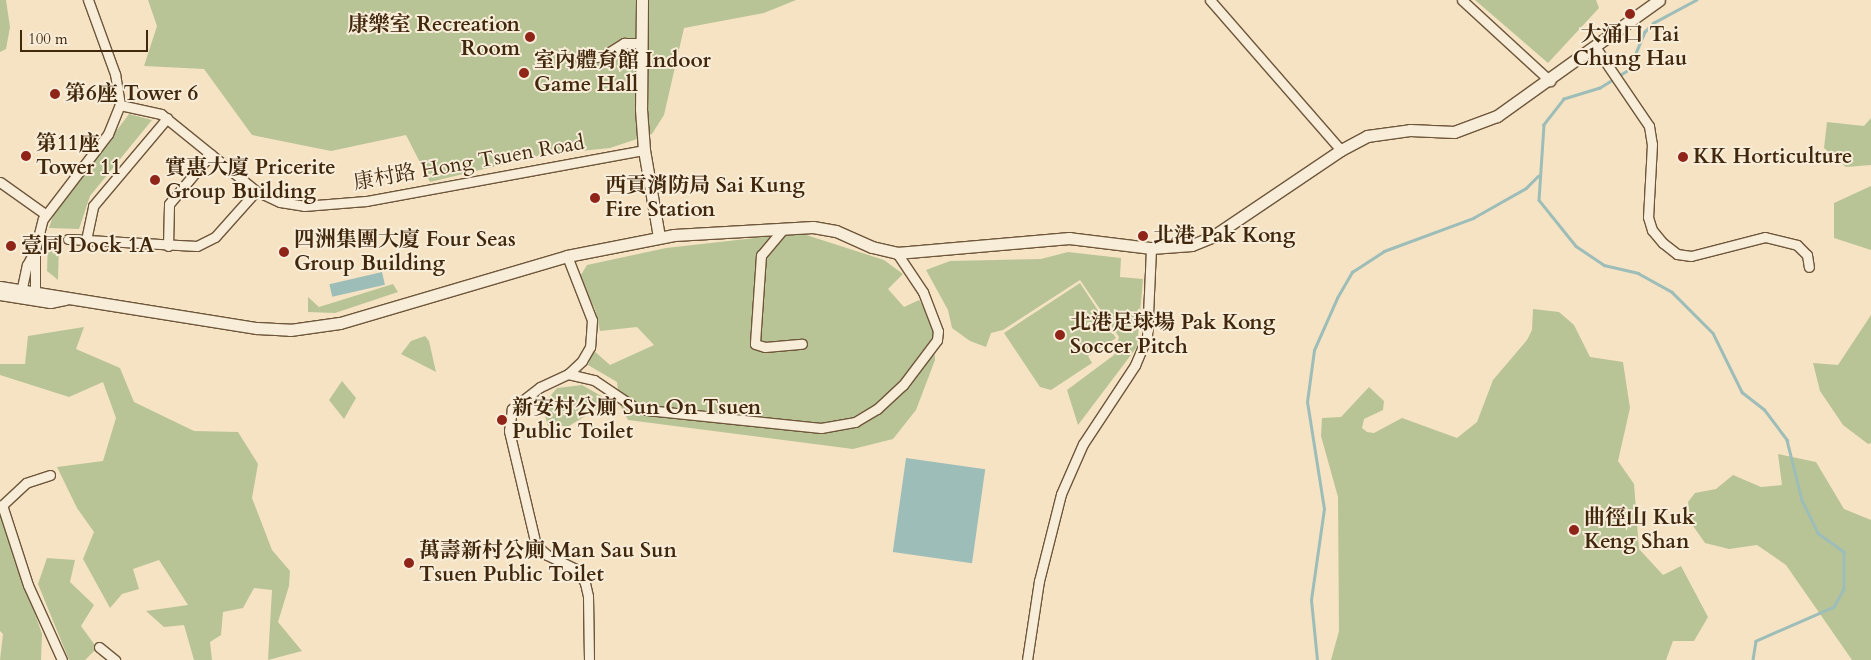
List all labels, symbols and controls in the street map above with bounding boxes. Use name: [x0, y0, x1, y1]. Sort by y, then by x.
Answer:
marker: 大涌口 Tai Chung Hau: [1624, 8, 1636, 20]
place label: 康樂室 Recreation Room: [348, 12, 520, 62]
scale bar: [22, 20, 150, 52]
place label: 大涌口 Tai Chung Hau: [1573, 22, 1687, 72]
text: 100 m: [28, 29, 68, 49]
marker: 康樂室 Recreation Room: [524, 31, 536, 43]
place label: 室內體育館 Indoor Game Hall: [534, 48, 711, 98]
marker: 室內體育館 Indoor Game Hall: [518, 67, 530, 79]
place label: 第6座 Tower 6: [65, 81, 198, 107]
marker: 第6座 Tower 6: [49, 88, 61, 100]
street label: 康村路 Hong Tsuen Road: [352, 130, 586, 196]
place label: 第11座 Tower 11: [36, 131, 122, 181]
place label: KK Horticulture: [1693, 144, 1852, 170]
marker: 第11座 Tower 11: [20, 150, 32, 162]
marker: KK Horticulture: [1677, 151, 1689, 163]
place label: 實惠大廈 Pricerite Group Building: [165, 155, 336, 205]
place label: 西貢消防局 Sai Kung Fire Station: [605, 173, 805, 223]
marker: 實惠大廈 Pricerite Group Building: [149, 174, 161, 186]
marker: 西貢消防局 Sai Kung Fire Station: [589, 192, 601, 204]
place label: 北港 Pak Kong: [1153, 223, 1295, 249]
place label: 四洲集團大廈 Four Seas Group Building: [294, 227, 516, 277]
marker: 北港 Pak Kong: [1137, 230, 1149, 242]
place label: 壹同 Dock 1A: [21, 233, 154, 259]
marker: 壹同 Dock 1A: [5, 240, 17, 252]
marker: 四洲集團大廈 Four Seas Group Building: [278, 246, 290, 258]
place label: 北港足球場 Pak Kong Soccer Pitch: [1070, 310, 1275, 360]
marker: 北港足球場 Pak Kong Soccer Pitch: [1054, 329, 1066, 341]
place label: 新安村公廁 Sun On Tsuen Public Toilet: [512, 395, 761, 445]
marker: 新安村公廁 Sun On Tsuen Public Toilet: [496, 414, 508, 426]
place label: 曲徑山 Kuk Keng Shan: [1584, 505, 1695, 555]
marker: 曲徑山 Kuk Keng Shan: [1568, 524, 1580, 536]
place label: 萬壽新村公廁 Man Sau Sun Tsuen Public Toilet: [419, 538, 677, 588]
marker: 萬壽新村公廁 Man Sau Sun Tsuen Public Toilet: [403, 557, 415, 569]

